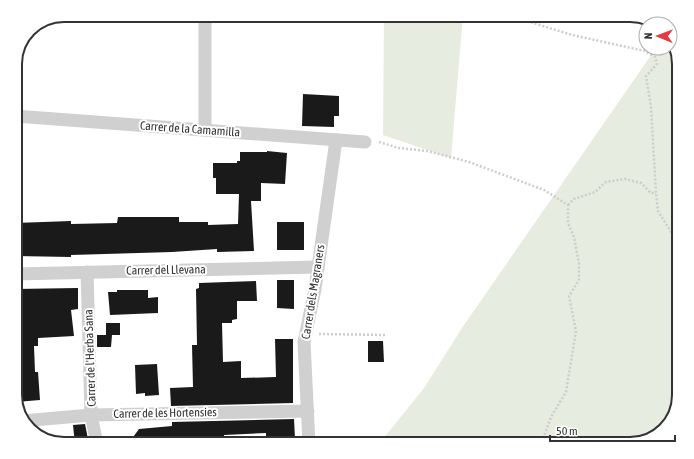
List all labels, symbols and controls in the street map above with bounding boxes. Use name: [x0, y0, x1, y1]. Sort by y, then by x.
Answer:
north arrow: [638, 16, 678, 56]
text: N: [642, 32, 654, 39]
street label: Carrer de la Camamilla: [139, 119, 241, 139]
street label: Carrer dels Magraners: [299, 244, 327, 340]
street label: Carrer del Llevana: [126, 262, 206, 278]
street label: Carrer de l'Herba Sana: [81, 309, 99, 407]
street label: Carrer de les Hortensies: [113, 405, 217, 421]
scale bar: [550, 417, 675, 443]
text: 50 m: [556, 424, 578, 438]

